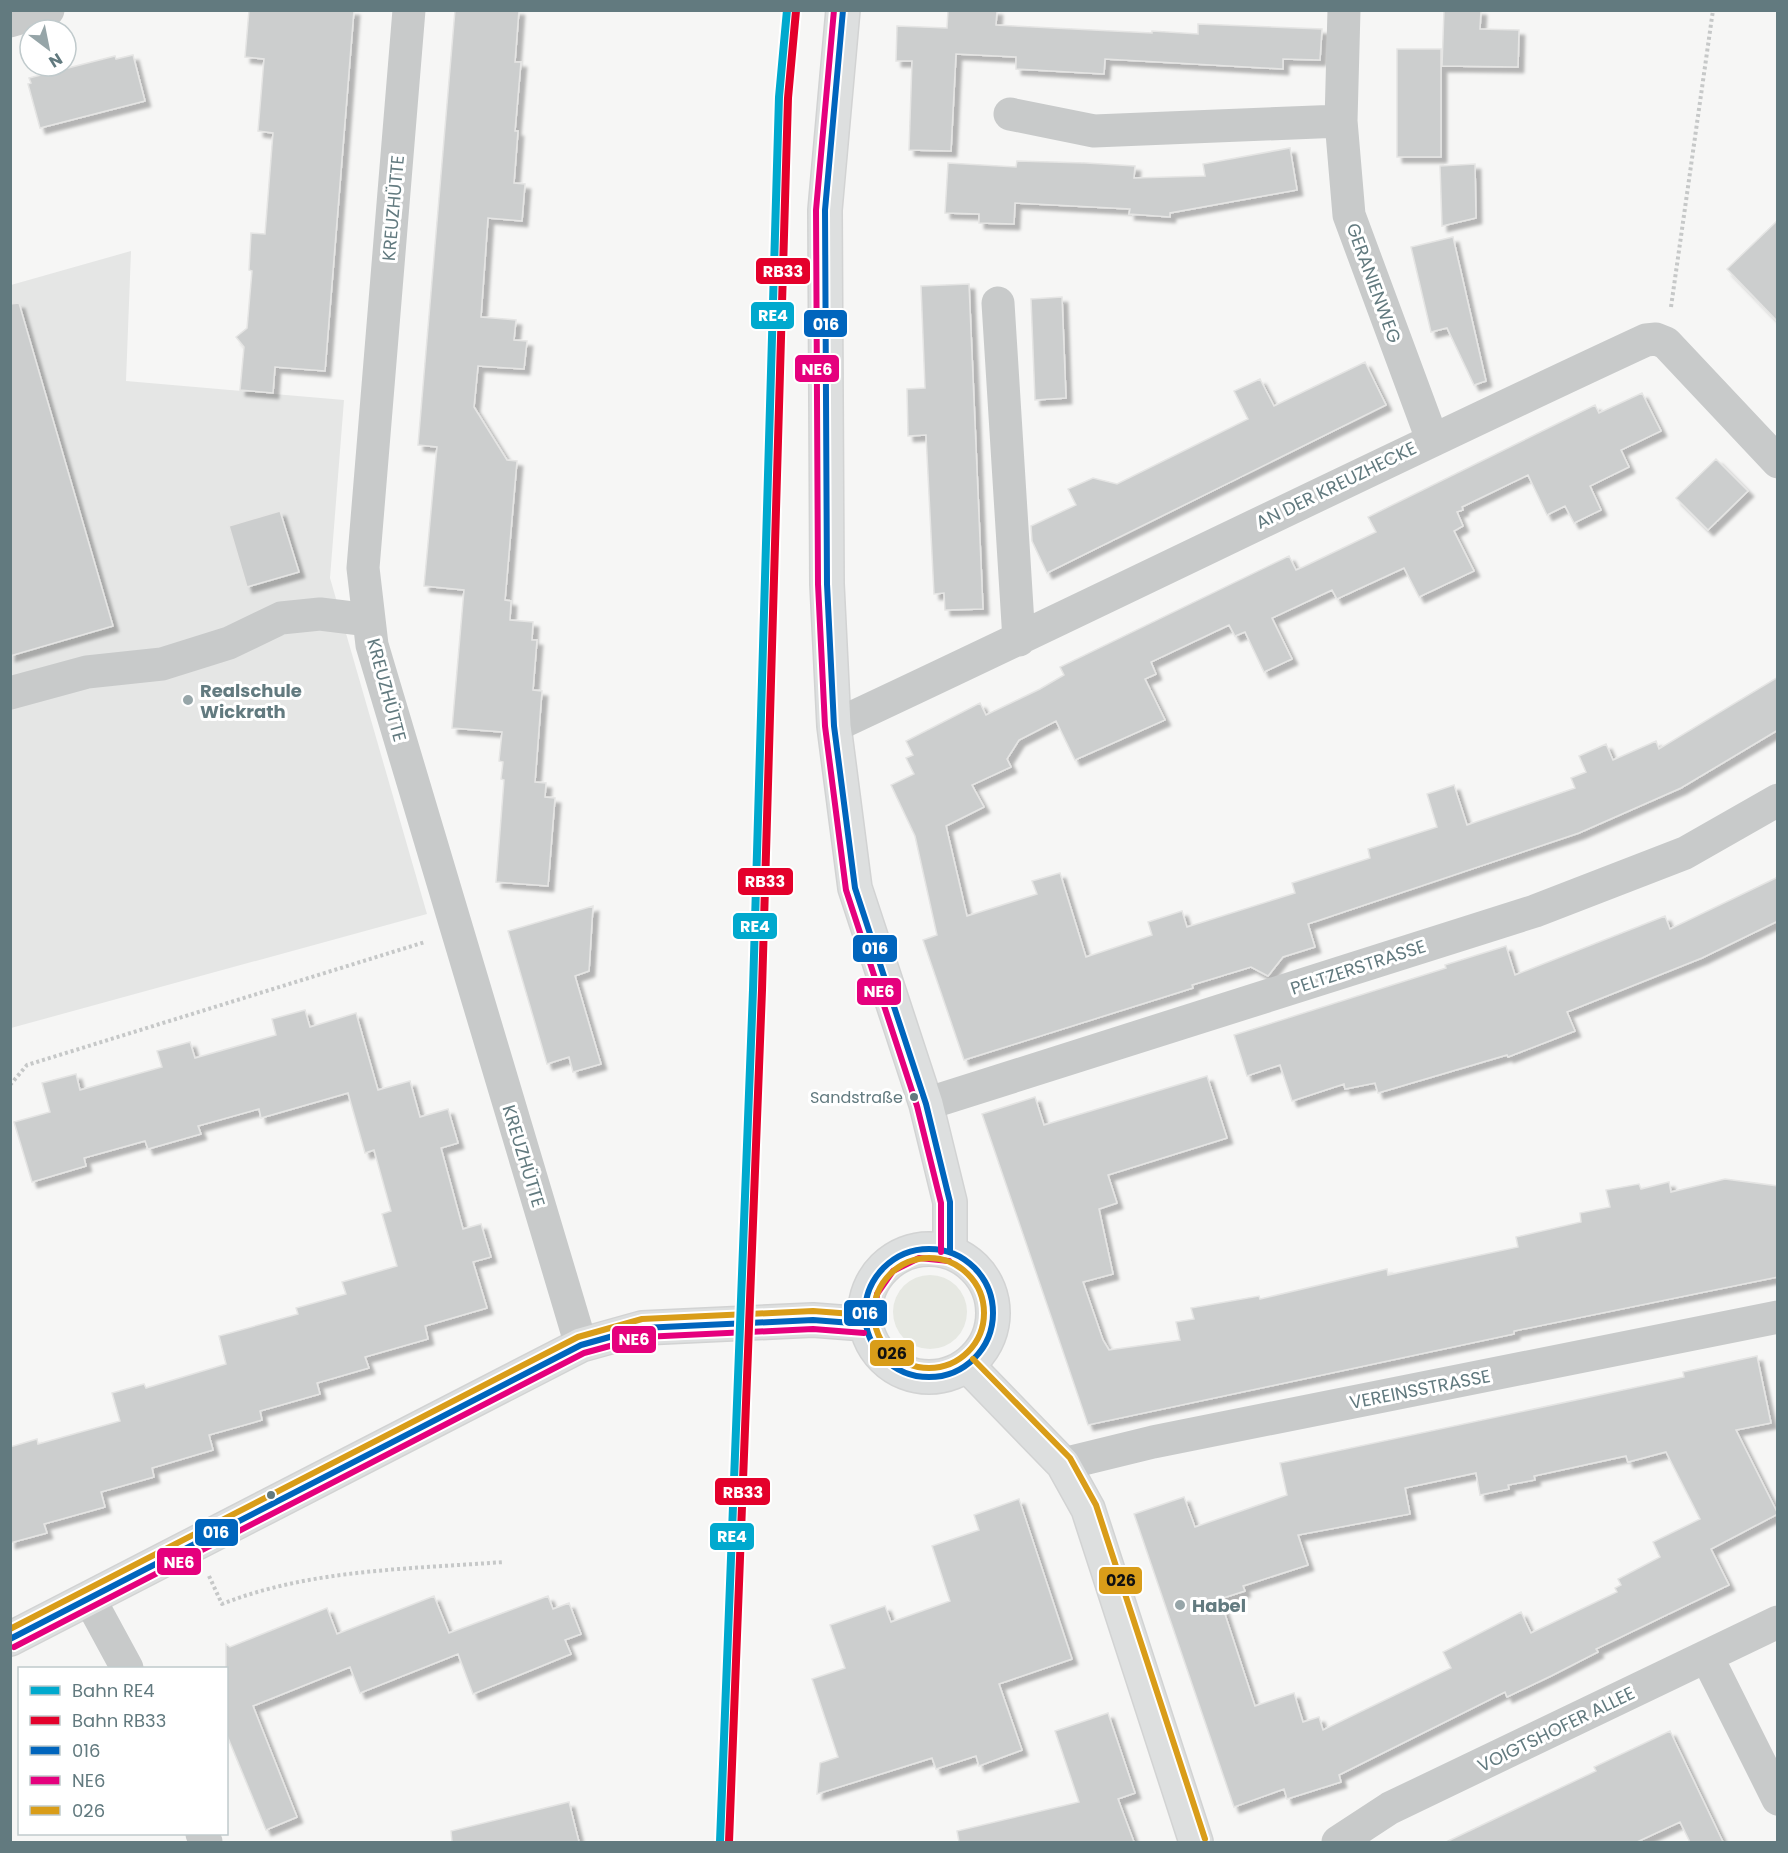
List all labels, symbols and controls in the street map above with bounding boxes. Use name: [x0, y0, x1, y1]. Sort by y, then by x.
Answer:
north arrow: [18, 18, 78, 78]
text: N: [44, 47, 67, 73]
street label: KREUZHÜTTE: [376, 154, 410, 262]
street label: GERANIENWEG: [1341, 219, 1407, 347]
line badge: RB33: [755, 257, 811, 285]
text: RB33: [763, 260, 803, 283]
line badge: RE4: [750, 301, 795, 330]
text: RE4: [758, 304, 788, 327]
line badge: 016: [803, 309, 848, 338]
text: 016: [813, 313, 839, 336]
line badge: NE6: [794, 354, 840, 383]
text: NE6: [802, 358, 832, 381]
street label: AN DER KREUZHECKE: [1252, 435, 1420, 535]
street label: KREUZHÜTTE: [361, 635, 413, 745]
place label: Realschule Wickrath: [200, 678, 302, 724]
marker: Realschule Wickrath: [181, 693, 195, 707]
line badge: RB33: [737, 867, 794, 896]
text: RB33: [745, 870, 785, 893]
line badge: RE4: [732, 912, 778, 940]
text: RE4: [740, 915, 770, 938]
street label: PELTZERSTRASSE: [1287, 933, 1429, 1001]
line badge: 016: [852, 934, 898, 963]
text: 016: [862, 937, 888, 960]
line badge: NE6: [856, 977, 902, 1006]
text: NE6: [864, 980, 894, 1003]
place label: Sandstraße: [810, 1086, 903, 1109]
marker: Sandstraße: [908, 1091, 920, 1103]
street label: KREUZHÜTTE: [497, 1102, 551, 1210]
line badge: 016: [843, 1299, 888, 1327]
text: 016: [852, 1302, 878, 1325]
line badge: NE6: [611, 1325, 657, 1354]
text: NE6: [619, 1328, 649, 1351]
line badge: 026: [869, 1339, 915, 1367]
text: 026: [877, 1342, 907, 1365]
street label: VEREINSSTRASSE: [1347, 1363, 1493, 1415]
line badge: RB33: [714, 1477, 771, 1506]
text: RB33: [723, 1481, 763, 1504]
unlabelled marker: [265, 1489, 277, 1501]
line badge: 016: [194, 1518, 239, 1547]
text: 016: [203, 1521, 229, 1544]
line badge: RE4: [709, 1522, 755, 1551]
text: RE4: [717, 1525, 747, 1548]
line badge: NE6: [156, 1547, 202, 1576]
text: NE6: [164, 1551, 194, 1574]
line badge: 026: [1098, 1566, 1143, 1595]
text: 026: [1106, 1569, 1136, 1592]
place label: Habel: [1192, 1593, 1246, 1618]
marker: Habel: [1173, 1598, 1187, 1612]
legend: [18, 1667, 228, 1835]
text: Bahn RE4: [72, 1678, 155, 1703]
street label: VOIGTSHOFER ALLEE: [1473, 1680, 1639, 1778]
text: Bahn RB33: [72, 1708, 166, 1733]
text: 016: [72, 1738, 101, 1763]
text: NE6: [72, 1768, 105, 1793]
text: 026: [72, 1798, 105, 1823]

